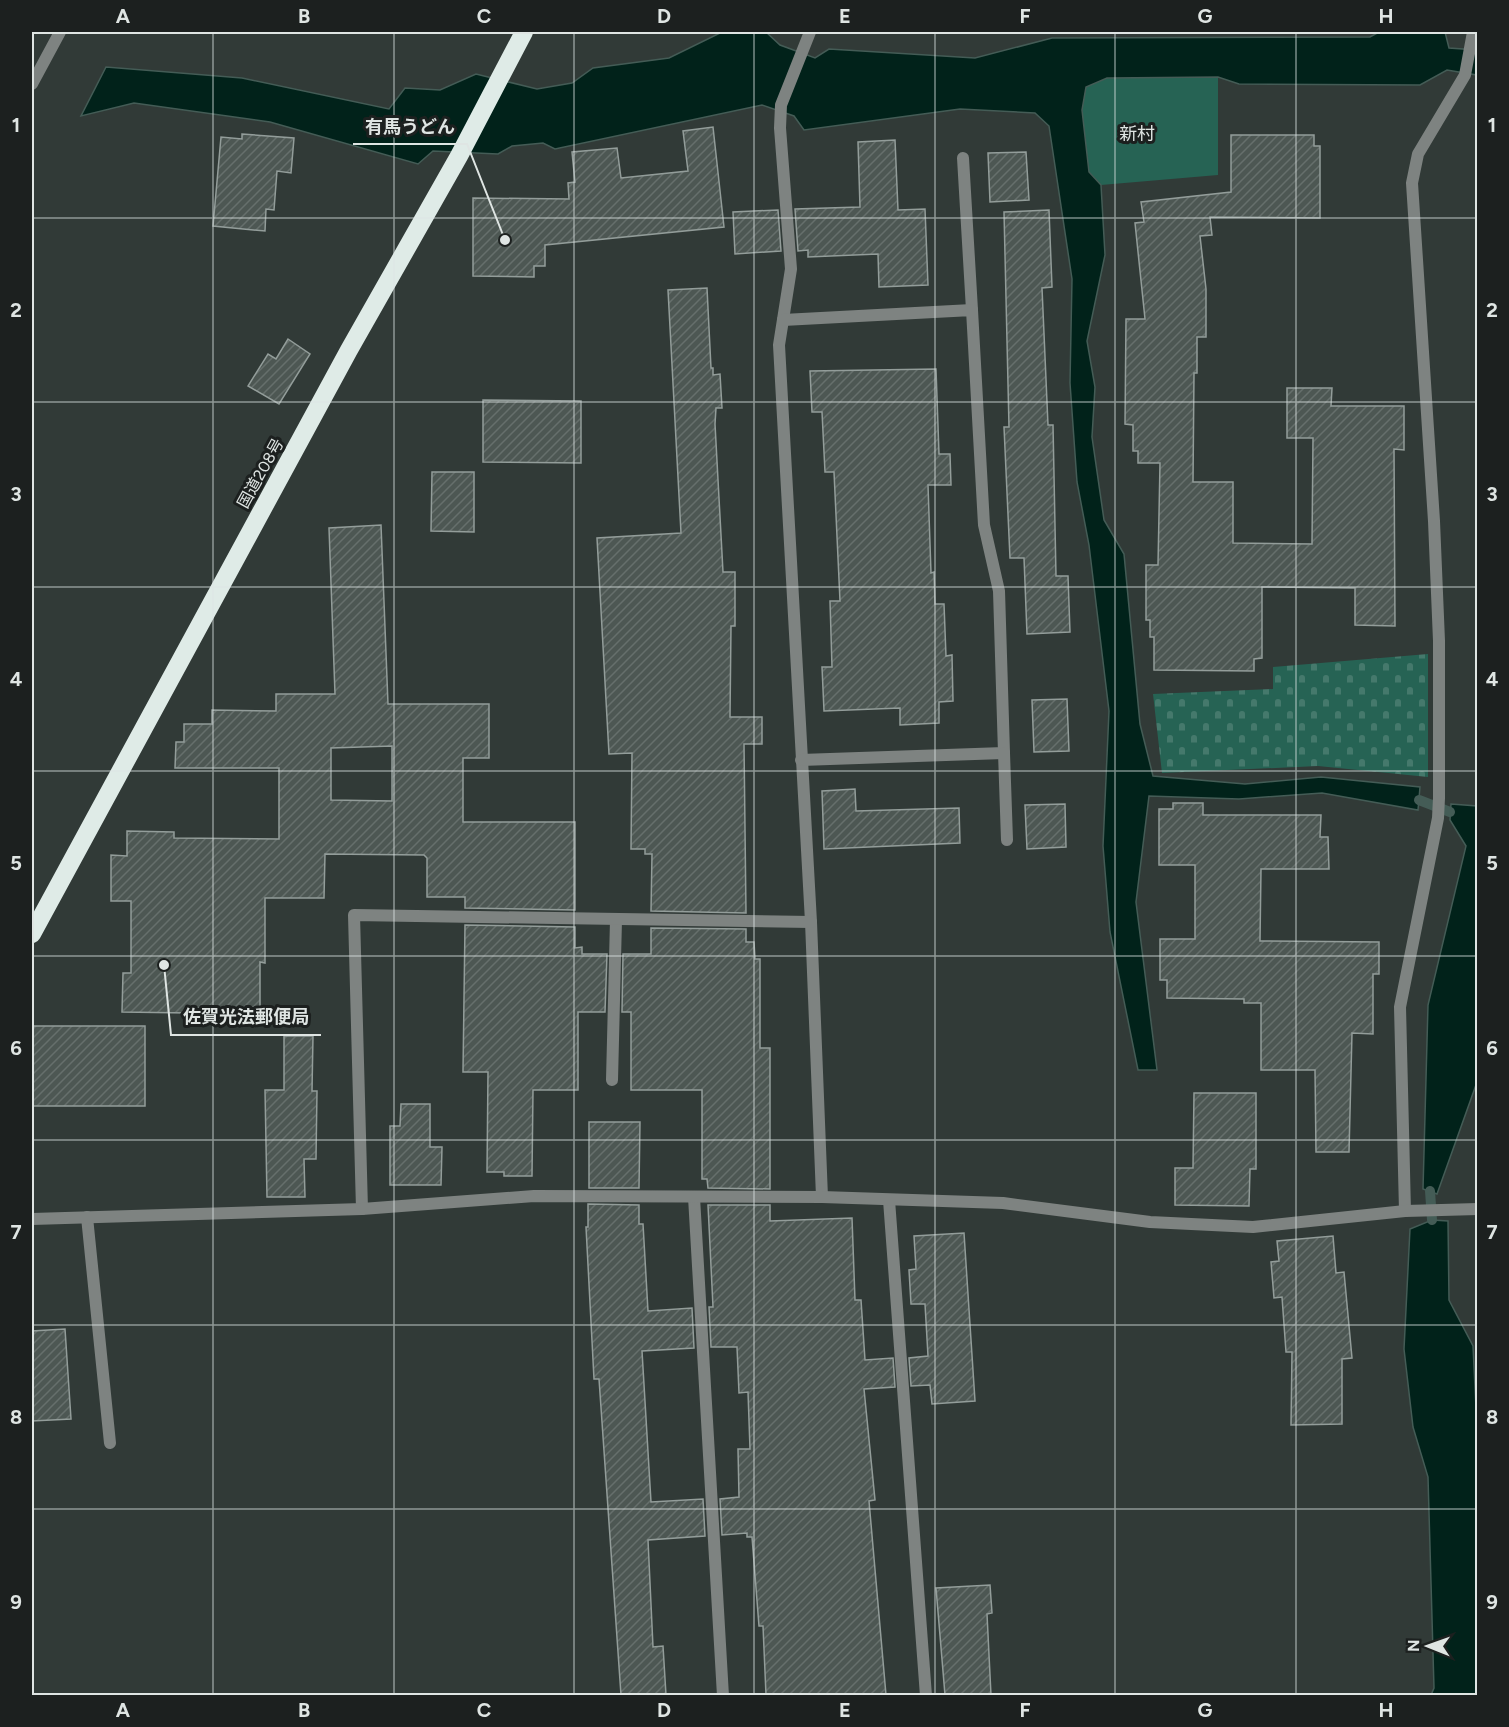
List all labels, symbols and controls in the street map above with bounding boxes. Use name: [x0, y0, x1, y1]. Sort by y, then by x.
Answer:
text: A: [116, 4, 131, 28]
text: B: [298, 4, 310, 28]
text: C: [477, 4, 491, 28]
text: D: [657, 4, 671, 28]
text: E: [839, 4, 851, 28]
text: F: [1019, 4, 1031, 28]
text: G: [1198, 4, 1213, 28]
text: H: [1379, 4, 1394, 28]
callout: 有馬うどん: [353, 108, 467, 144]
text: 1: [12, 113, 20, 137]
text: 1: [1488, 113, 1496, 137]
text: 有馬うどん: [365, 116, 455, 138]
district label: 新村: [1119, 123, 1155, 145]
text: 2: [10, 298, 22, 322]
text: 2: [1486, 298, 1498, 322]
street label: 国道208号: [233, 435, 287, 512]
text: 3: [10, 482, 22, 506]
text: 3: [1486, 482, 1498, 506]
text: 4: [10, 667, 23, 691]
text: 4: [1486, 667, 1499, 691]
text: 5: [10, 851, 22, 875]
text: 5: [1486, 851, 1498, 875]
callout: 佐賀光法郵便局: [171, 999, 321, 1035]
text: 佐賀光法郵便局: [183, 1006, 309, 1028]
text: 6: [10, 1036, 22, 1060]
text: 6: [1486, 1036, 1498, 1060]
text: 7: [10, 1220, 22, 1244]
text: 7: [1486, 1220, 1498, 1244]
text: 8: [10, 1405, 22, 1429]
text: 8: [1486, 1405, 1498, 1429]
text: 9: [10, 1590, 22, 1614]
text: 9: [1486, 1590, 1498, 1614]
north arrow: [1398, 1616, 1458, 1676]
text: N: [1404, 1639, 1423, 1652]
text: A: [116, 1698, 131, 1722]
text: B: [298, 1698, 310, 1722]
text: C: [477, 1698, 491, 1722]
text: D: [657, 1698, 671, 1722]
text: E: [839, 1698, 851, 1722]
text: F: [1019, 1698, 1031, 1722]
text: G: [1198, 1698, 1213, 1722]
text: H: [1379, 1698, 1394, 1722]

